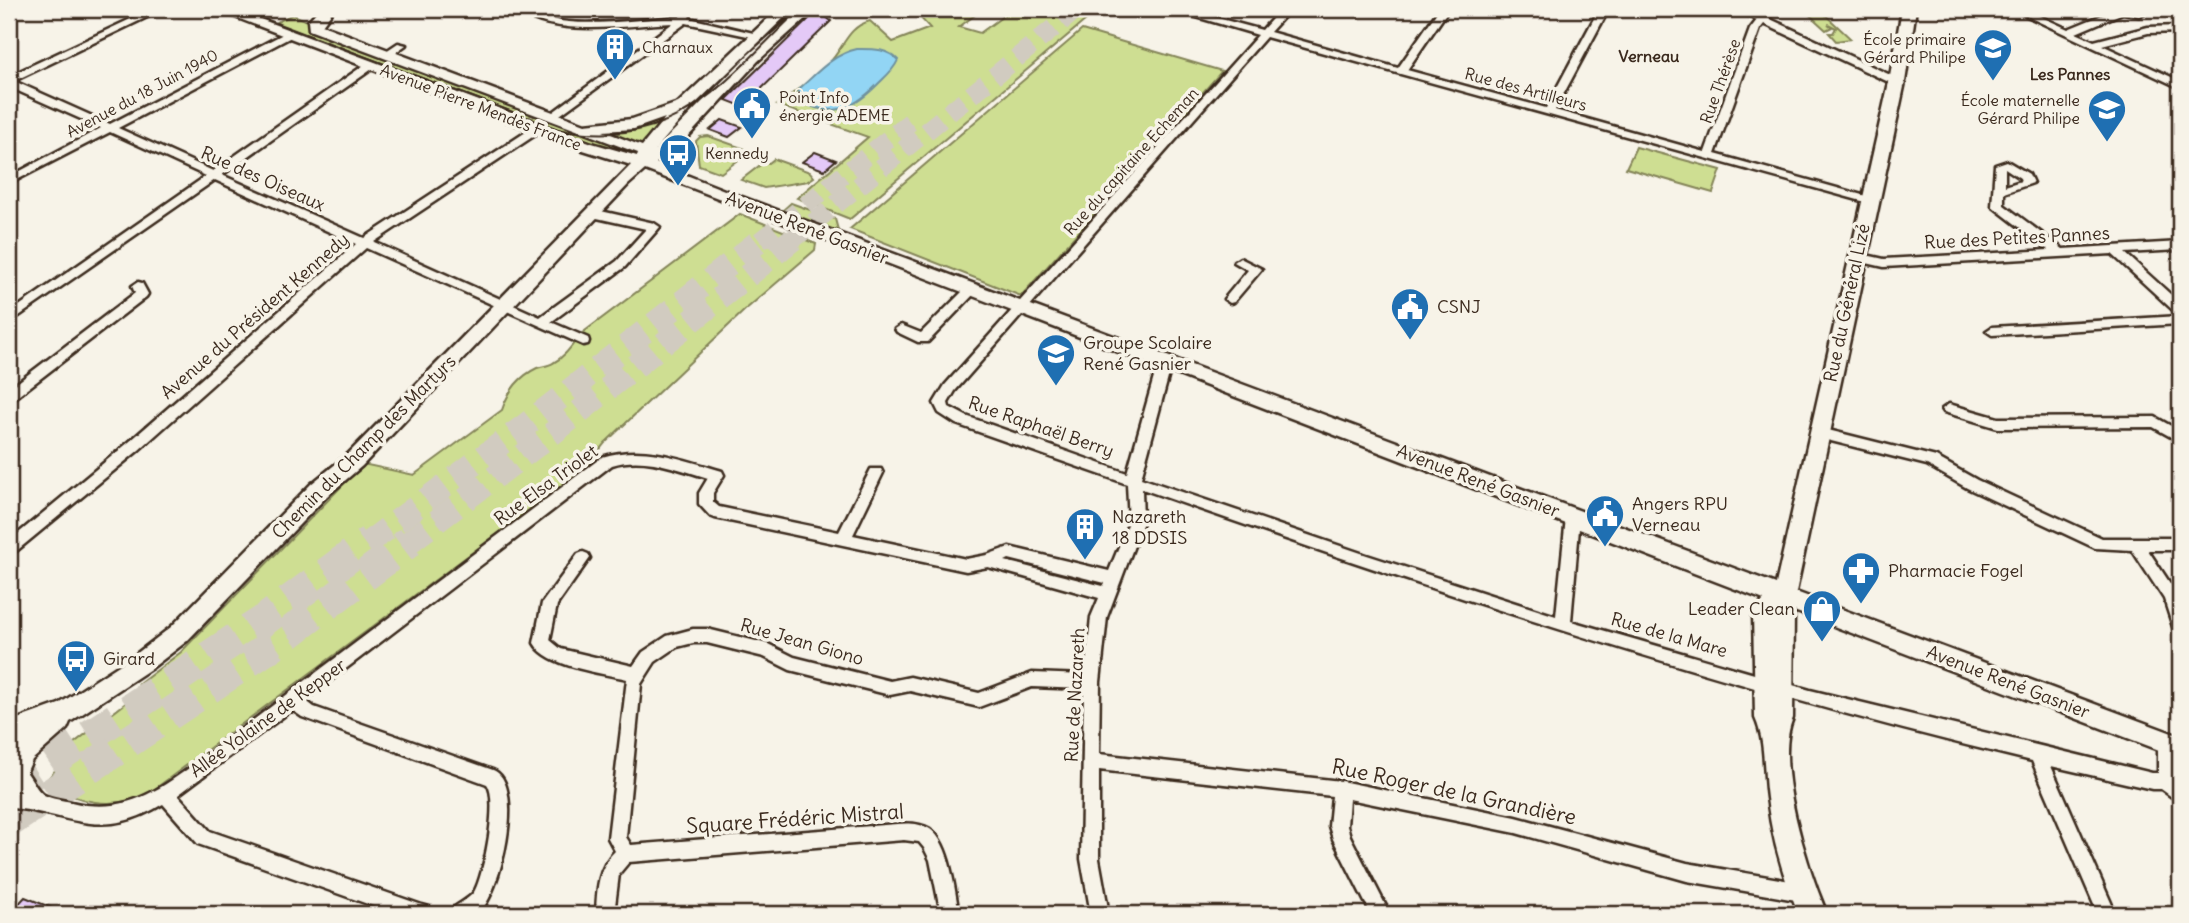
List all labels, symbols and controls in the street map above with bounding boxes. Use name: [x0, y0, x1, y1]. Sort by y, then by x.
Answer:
building icon: Charnaux: [594, 26, 636, 81]
school or university icon: École primaire Gérard Philipe: [1972, 27, 2014, 82]
place label: École primaire Gérard Philipe: [1863, 29, 1966, 67]
street label: Rue Thérèse: [1695, 36, 1745, 126]
place label: Charnaux: [642, 37, 713, 57]
street label: Avenue du 18 Juin 1940: [63, 45, 221, 141]
district label: Verneau: [1619, 46, 1680, 66]
street label: Avenue Pierre Mendès France: [378, 59, 584, 155]
street label: Rue des Artilleurs: [1463, 63, 1589, 115]
district label: Les Pannes: [2030, 64, 2110, 84]
street label: Rue du capitaine Echeman: [1059, 83, 1203, 239]
public building icon: Point Info énergie ADEME: [731, 85, 773, 140]
place label: Point Info énergie ADEME: [779, 87, 890, 125]
school or university icon: École maternelle Gérard Philipe: [2086, 88, 2128, 143]
place label: École maternelle Gérard Philipe: [1961, 90, 2080, 128]
bus stop icon: Kennedy: [657, 132, 699, 187]
street label: Rue des Oiseaux: [197, 141, 329, 216]
place label: Kennedy: [705, 143, 769, 163]
street label: Avenue René Gasnier: [722, 186, 893, 269]
street label: Rue des Petites Pannes: [1924, 221, 2110, 254]
street label: Rue du Général Lizé: [1818, 222, 1875, 384]
street label: Avenue du Président Kennedy: [156, 228, 354, 404]
public building icon: CSNJ: [1389, 286, 1431, 341]
place label: CSNJ: [1437, 295, 1481, 318]
place label: Groupe Scolaire René Gasnier: [1083, 331, 1212, 375]
school or university icon: Groupe Scolaire René Gasnier: [1035, 332, 1077, 387]
street label: Chemin du Champ des Martyrs: [267, 350, 461, 544]
street label: Rue Raphaël Berry: [965, 391, 1117, 462]
street label: Rue Elsa Triolet: [489, 439, 602, 530]
street label: Avenue René Gasnier: [1393, 439, 1564, 522]
place label: Angers RPU Verneau: [1632, 492, 1728, 536]
public building icon: Angers RPU Verneau: [1584, 493, 1626, 548]
place label: Nazareth 18 DDSIS: [1112, 505, 1187, 549]
building icon: Nazareth 18 DDSIS: [1064, 506, 1106, 561]
pharmacy icon: Pharmacie Fogel: [1840, 550, 1882, 605]
place label: Pharmacie Fogel: [1888, 559, 2023, 582]
shop icon: Leader Clean: [1801, 588, 1843, 643]
place label: Leader Clean: [1688, 597, 1795, 620]
street label: Rue de la Mare: [1608, 607, 1730, 662]
street label: Rue Jean Giono: [738, 613, 866, 670]
street label: Rue de Nazareth: [1059, 627, 1090, 763]
bus stop icon: Girard: [55, 638, 97, 693]
street label: Avenue René Gasnier: [1923, 640, 2094, 723]
place label: Girard: [103, 647, 156, 670]
street label: Allée Yolaine de Kepper: [185, 653, 351, 782]
street label: Rue Roger de la Grandière: [1330, 752, 1579, 831]
street label: Square Frédéric Mistral: [685, 797, 905, 840]

